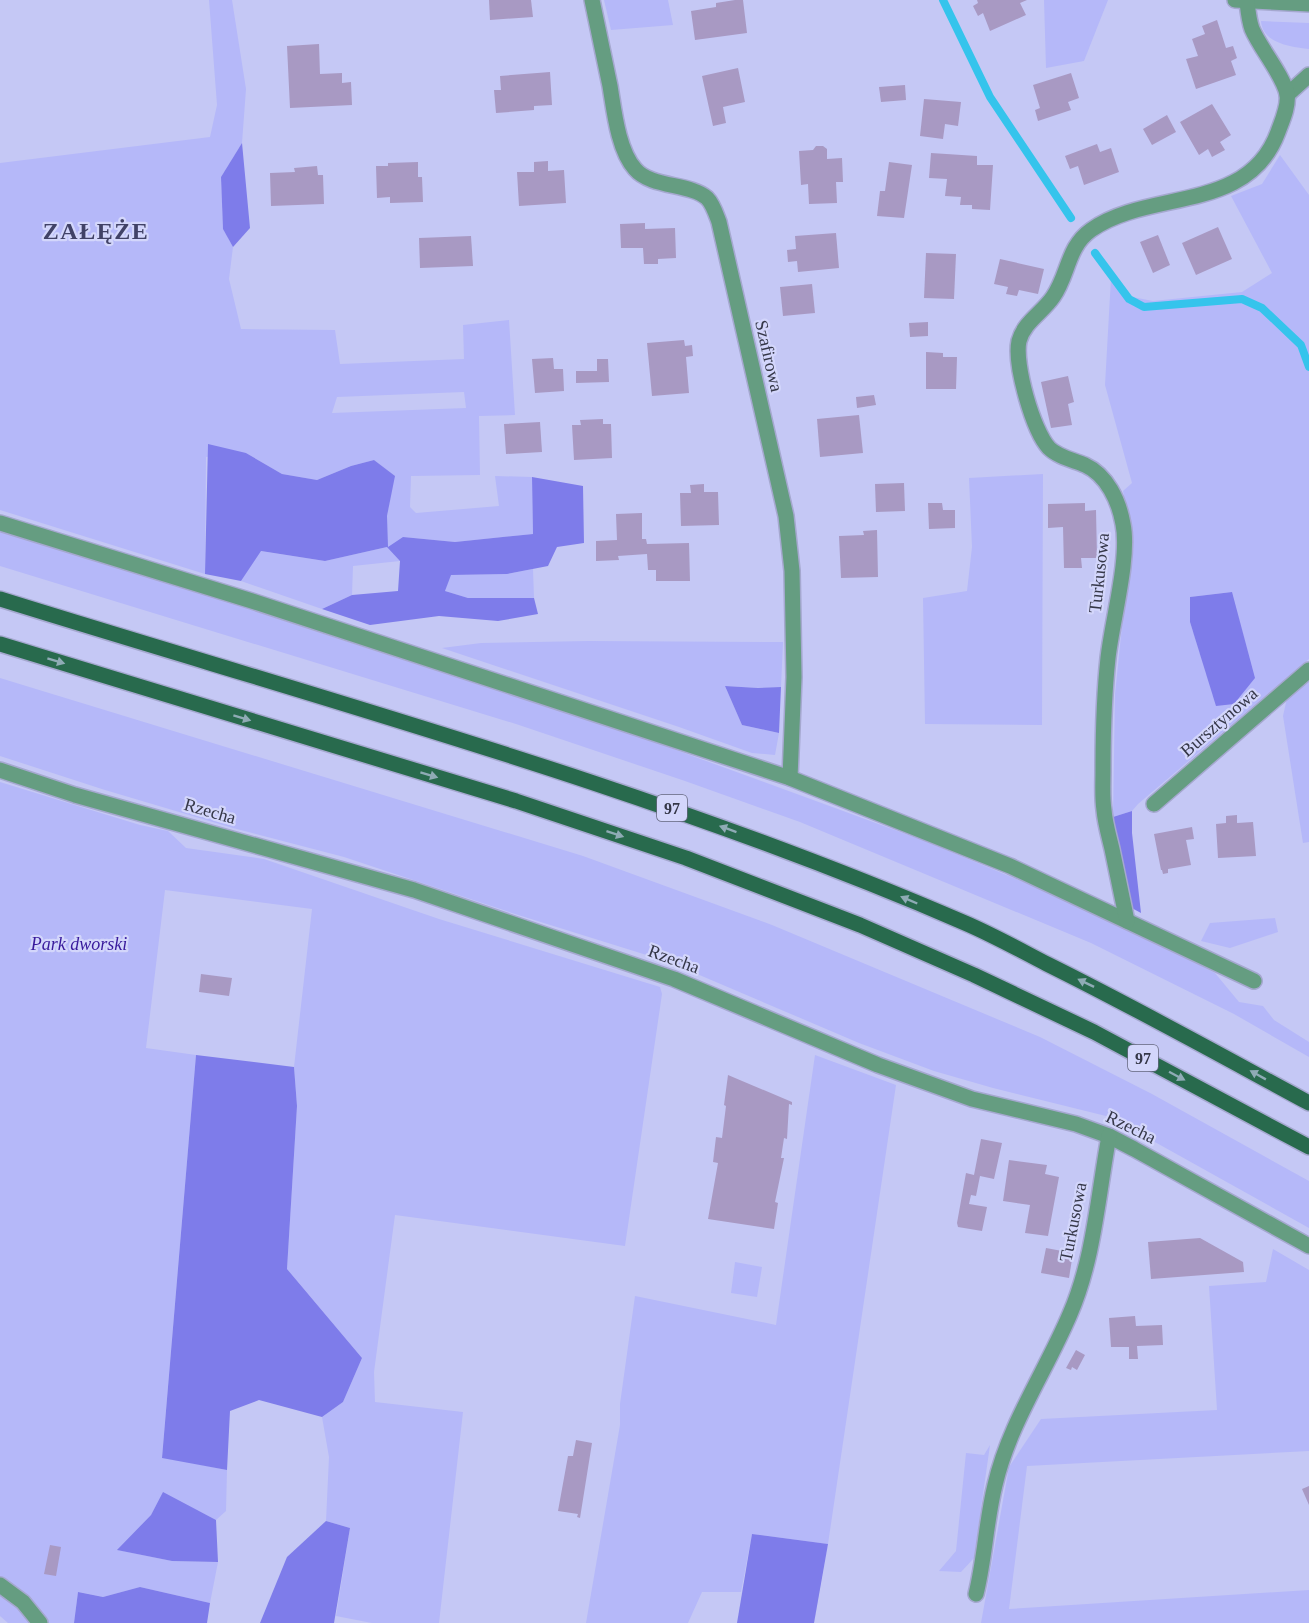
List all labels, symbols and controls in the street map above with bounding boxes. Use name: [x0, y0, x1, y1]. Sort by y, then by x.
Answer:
district label: ZAŁĘŻE: [43, 218, 149, 244]
street label: Szafirowa: [751, 318, 787, 394]
street label: Turkusowa: [1085, 532, 1113, 614]
one-way arrow: [47, 657, 65, 666]
street label: Bursztynowa: [1177, 683, 1261, 761]
one-way arrow: [234, 714, 252, 723]
one-way arrow: [420, 770, 438, 780]
street label: Rzecha: [182, 794, 238, 828]
road number: 97: [657, 795, 687, 821]
one-way arrow: [719, 824, 737, 833]
one-way arrow: [606, 830, 624, 839]
one-way arrow: [900, 895, 918, 905]
park label: Park dworski: [30, 934, 127, 954]
street label: Rzecha: [646, 941, 702, 977]
one-way arrow: [1077, 978, 1094, 988]
road number: 97: [1128, 1045, 1158, 1071]
one-way arrow: [1249, 1070, 1266, 1080]
one-way arrow: [1168, 1071, 1185, 1081]
street label: Rzecha: [1103, 1106, 1159, 1148]
street label: Turkusowa: [1056, 1181, 1090, 1263]

